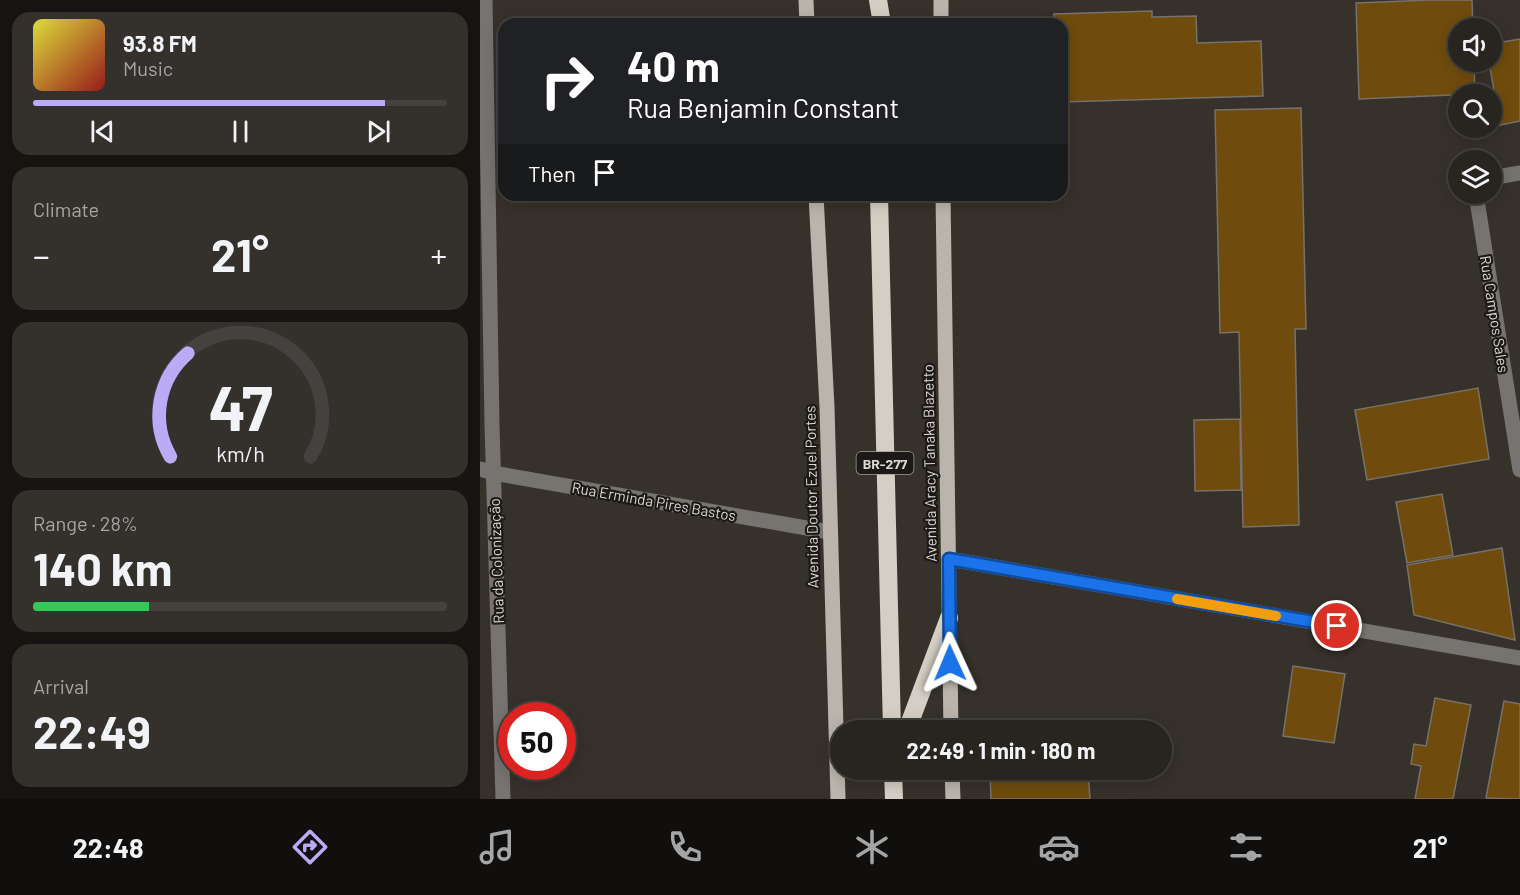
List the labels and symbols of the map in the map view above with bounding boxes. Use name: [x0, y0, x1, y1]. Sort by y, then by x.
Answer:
street label: Rua Campos Sales: [1477, 254, 1513, 374]
street label: Avenida Aracy Tanaka Blazetto: [918, 364, 940, 562]
street label: Avenida Doutor Ezuel Portes: [800, 406, 822, 588]
road number: BR-277: [856, 452, 914, 474]
street label: Rua Erminda Pires Bastos: [570, 478, 738, 524]
street label: Rua da Colonização: [485, 498, 507, 624]
pin: [1311, 600, 1362, 651]
position arrow: [918, 631, 982, 695]
speed limit sign: 50: [498, 702, 576, 780]

